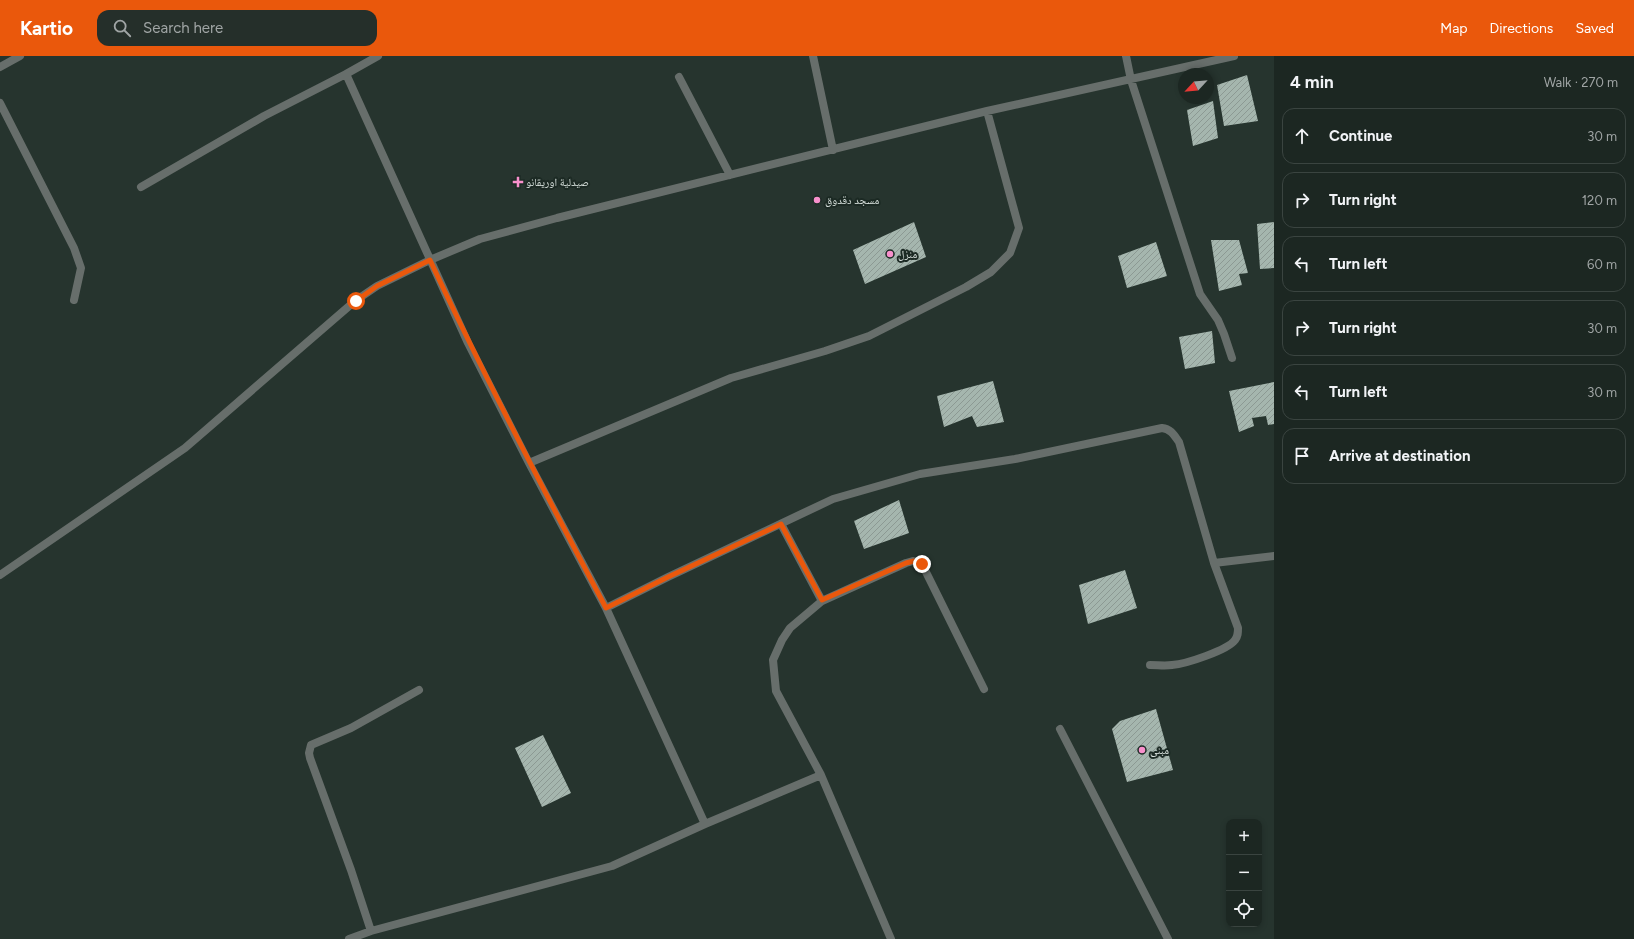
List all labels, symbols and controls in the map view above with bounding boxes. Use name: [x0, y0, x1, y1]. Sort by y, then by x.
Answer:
search box: [97, 10, 377, 46]
text: Kartio: [20, 17, 73, 40]
icon: search: [111, 17, 133, 39]
text: Search here: [143, 19, 223, 37]
text: Map: [1440, 20, 1468, 37]
text: Directions: [1490, 20, 1553, 37]
text: Saved: [1575, 20, 1614, 37]
north arrow: [1178, 68, 1214, 104]
text: 4 min: [1290, 72, 1334, 92]
text: Walk · 270 m: [1544, 75, 1618, 90]
icon: ahead: [1291, 125, 1313, 147]
text: Continue: [1329, 127, 1392, 145]
text: 30 m: [1587, 129, 1617, 144]
place label: صيدلية اوريقانو: [526, 176, 589, 189]
marker: صيدلية اوريقانو: [513, 177, 523, 187]
icon: right: [1291, 189, 1313, 211]
text: Turn right: [1329, 191, 1397, 209]
text: 120 m: [1582, 193, 1617, 208]
place label: مسجد دقدوق: [825, 194, 879, 207]
marker: مسجد دقدوق: [812, 195, 822, 205]
place label: منزل: [898, 248, 917, 261]
marker: منزل: [885, 249, 895, 259]
icon: left: [1291, 253, 1313, 275]
text: Turn left: [1329, 255, 1387, 273]
text: 60 m: [1587, 257, 1617, 272]
route start: [347, 292, 365, 310]
icon: right: [1291, 317, 1313, 339]
text: Turn right: [1329, 319, 1397, 337]
text: 30 m: [1587, 321, 1617, 336]
icon: left: [1291, 381, 1313, 403]
text: Turn left: [1329, 383, 1387, 401]
text: 30 m: [1587, 385, 1617, 400]
icon: arrive: [1291, 445, 1313, 467]
text: Arrive at destination: [1329, 447, 1470, 465]
route end: [913, 555, 931, 573]
place label: مبنى: [1150, 744, 1169, 757]
marker: مبنى: [1137, 745, 1147, 755]
map controls: [1226, 819, 1262, 927]
button: +: [1226, 819, 1262, 855]
button: −: [1226, 855, 1262, 891]
button: locate: [1226, 891, 1262, 927]

